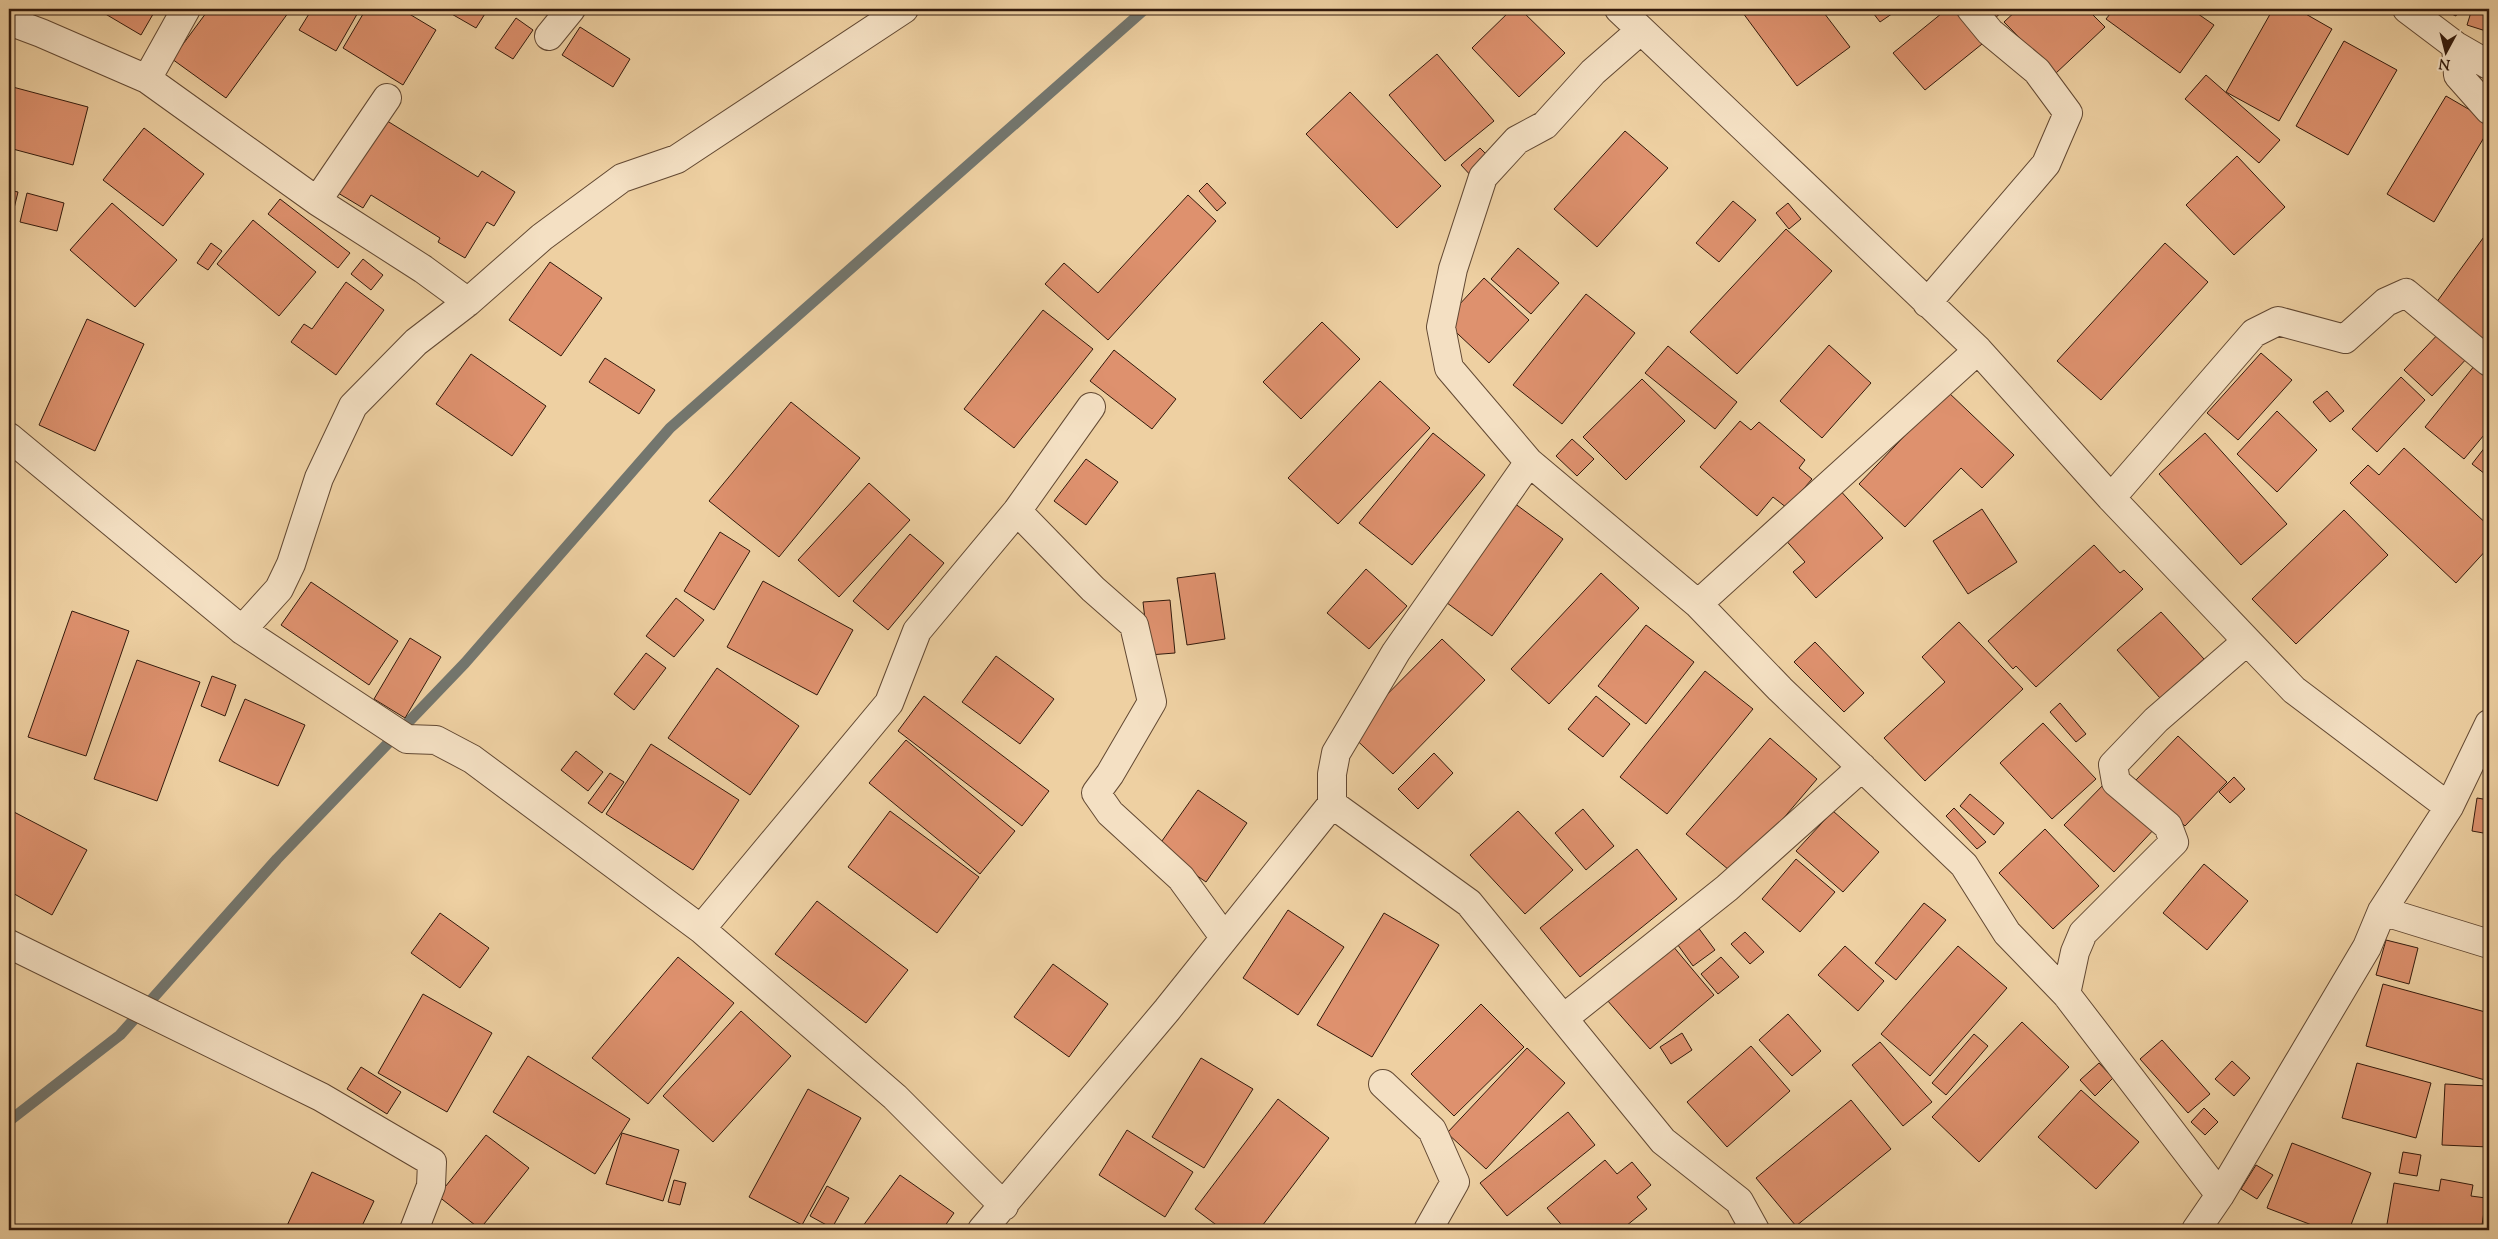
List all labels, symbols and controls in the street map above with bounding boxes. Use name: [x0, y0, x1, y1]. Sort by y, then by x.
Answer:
north arrow: [2420, 28, 2470, 78]
text: N: [2438, 52, 2451, 74]

